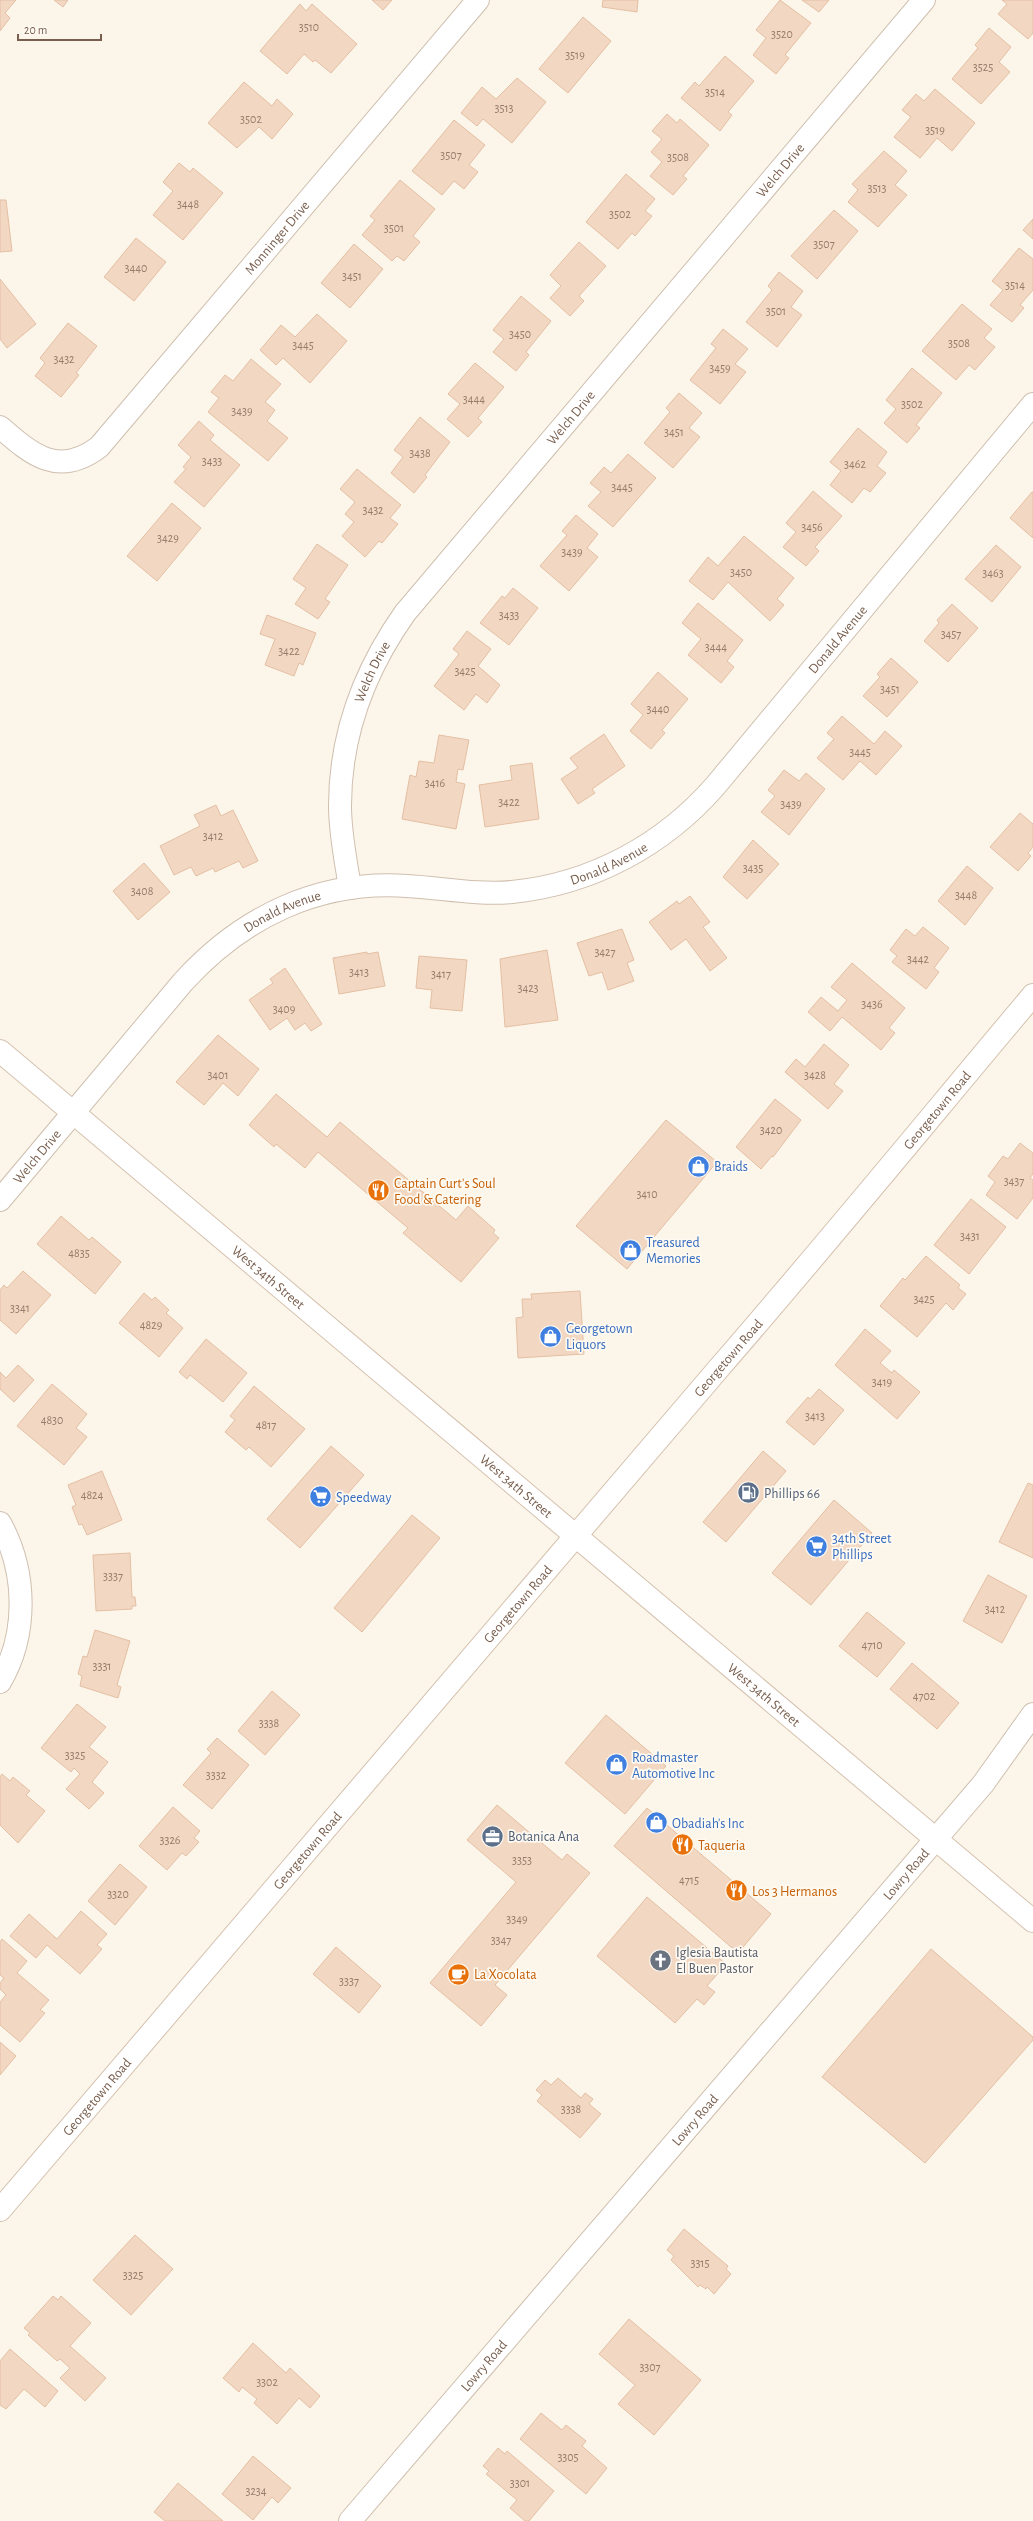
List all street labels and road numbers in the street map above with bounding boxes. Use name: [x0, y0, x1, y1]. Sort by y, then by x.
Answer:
street label: Welch Drive: [754, 141, 807, 200]
street label: Monninger Drive: [243, 198, 313, 277]
street label: Welch Drive: [545, 388, 598, 448]
street label: Donald Avenue: [806, 603, 870, 676]
street label: Welch Drive: [352, 639, 393, 705]
street label: Donald Avenue: [569, 840, 650, 888]
street label: Donald Avenue: [241, 889, 322, 935]
street label: Georgetown Road: [901, 1069, 974, 1152]
street label: Welch Drive: [11, 1127, 64, 1187]
street label: West 34th Street: [229, 1244, 307, 1313]
street label: Georgetown Road: [692, 1317, 766, 1400]
street label: West 34th Street: [477, 1452, 555, 1521]
street label: Georgetown Road: [481, 1563, 555, 1646]
street label: West 34th Street: [725, 1661, 803, 1730]
street label: Georgetown Road: [271, 1810, 345, 1892]
street label: Lowry Road: [881, 1846, 932, 1903]
street label: Georgetown Road: [61, 2056, 134, 2139]
street label: Lowry Road: [670, 2092, 721, 2149]
street label: Lowry Road: [459, 2338, 510, 2394]

